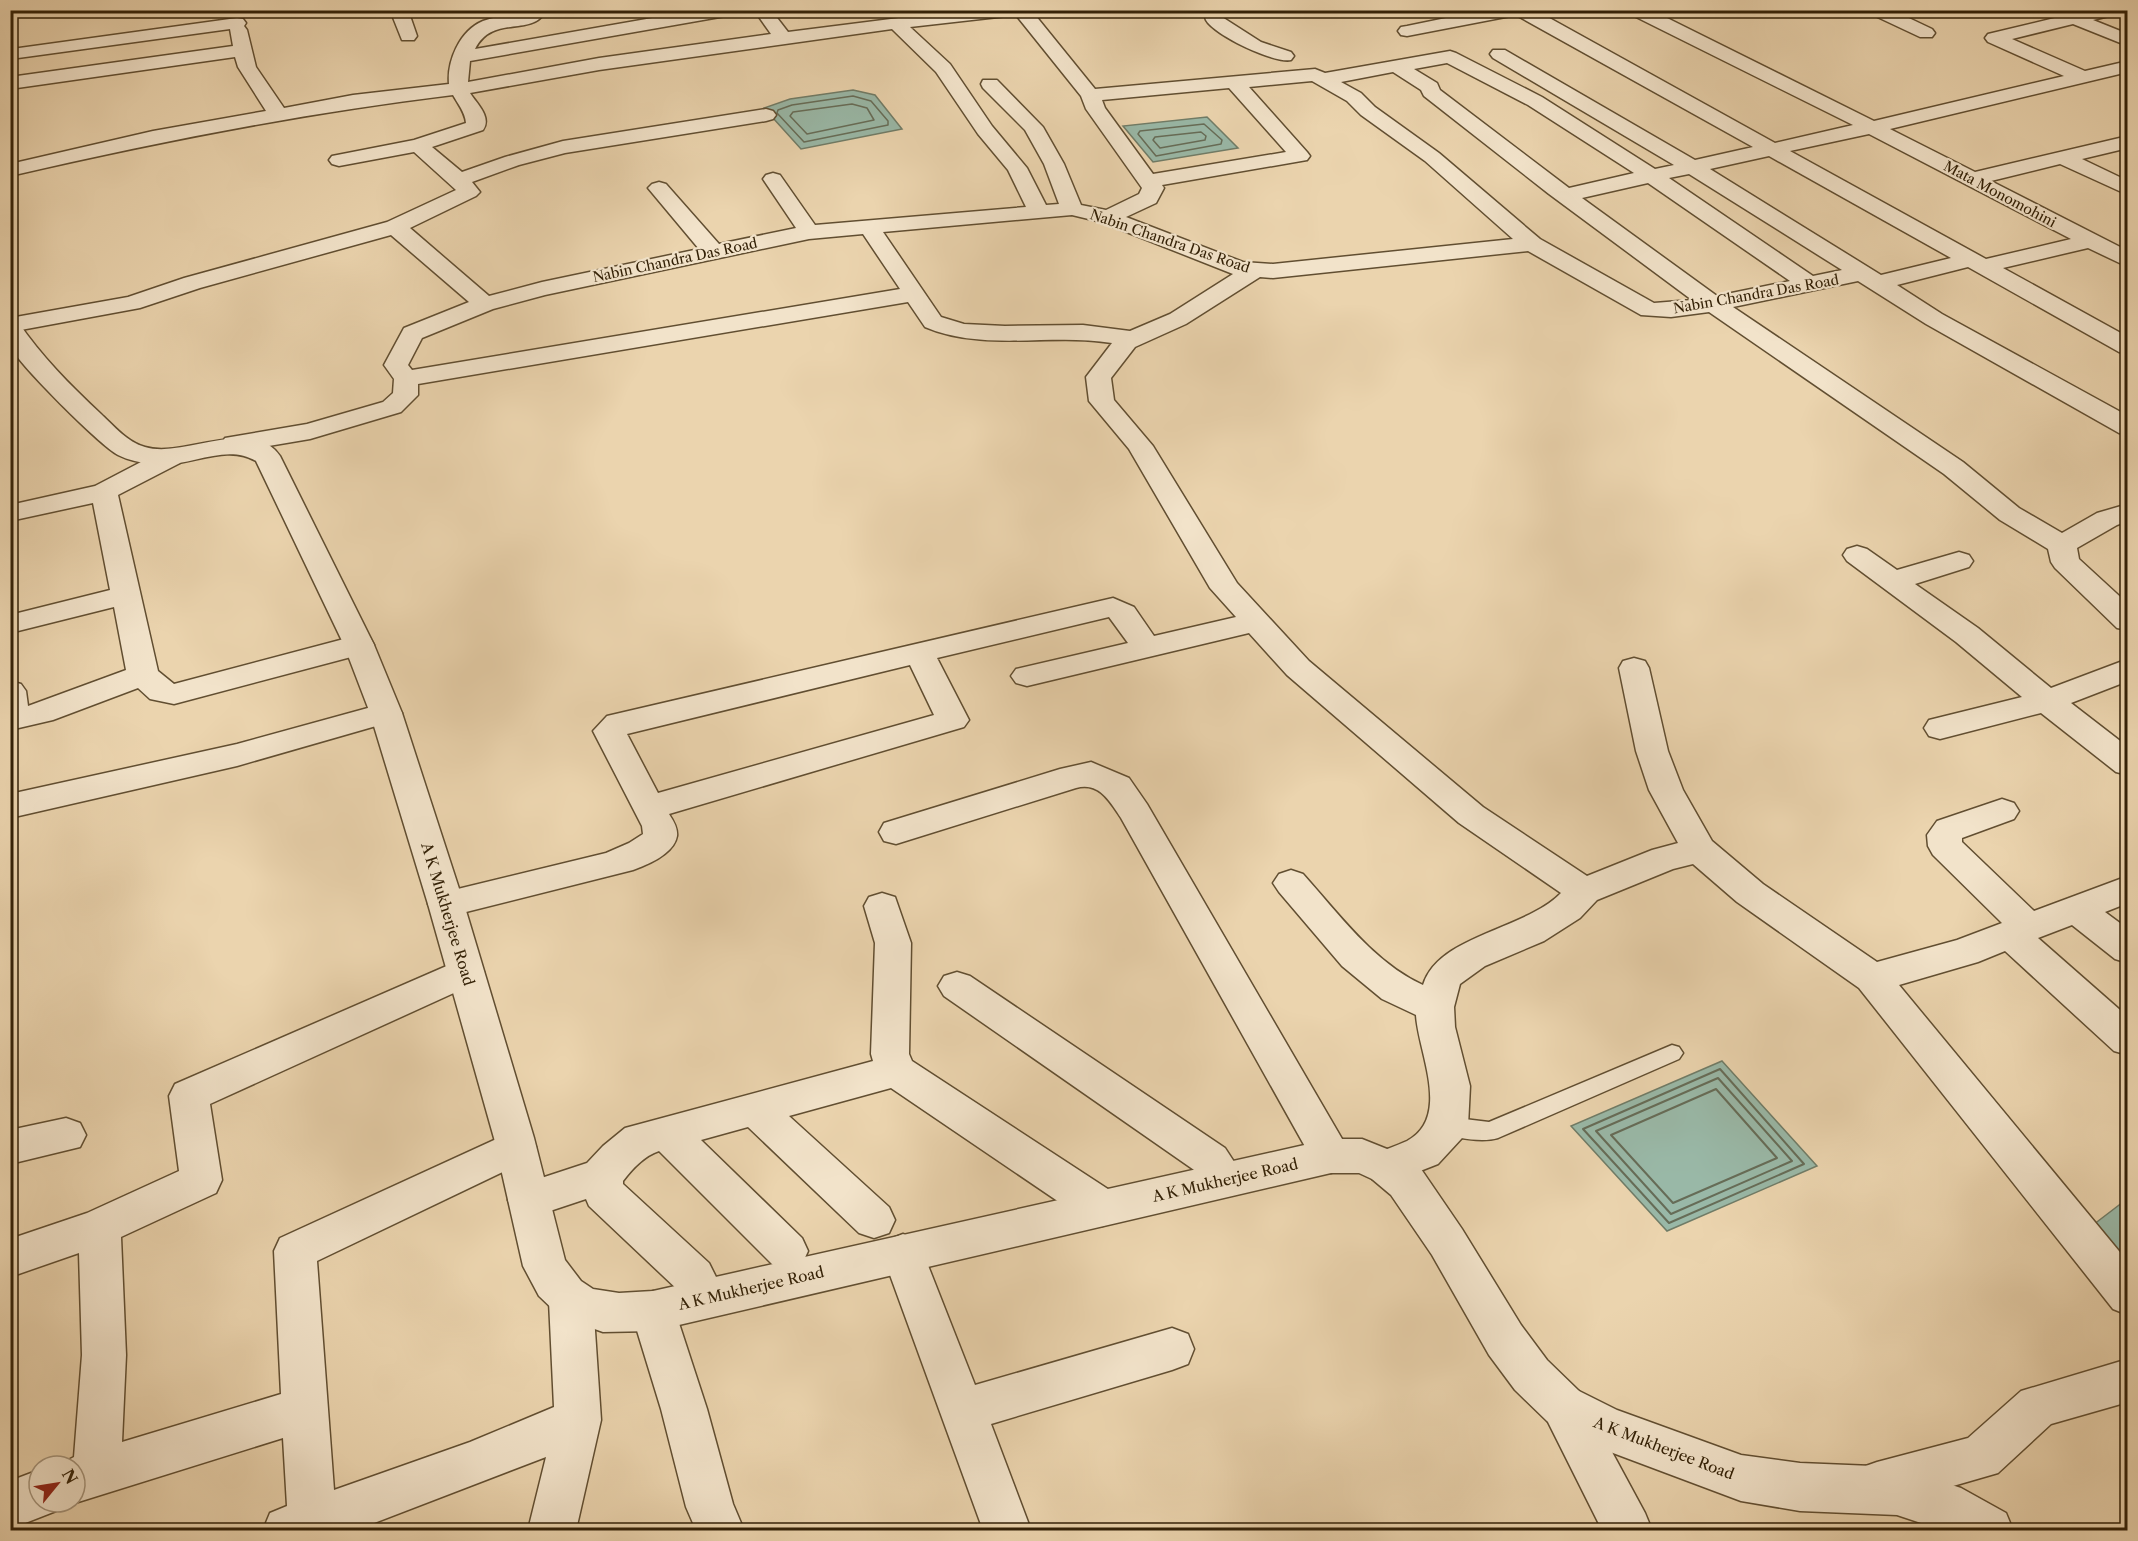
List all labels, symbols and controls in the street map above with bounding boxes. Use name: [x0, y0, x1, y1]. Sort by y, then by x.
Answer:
street label: Mata Monomohini: [1941, 157, 2059, 231]
street label: Nabin Chandra Das Road: [1088, 205, 1253, 277]
street label: Nabin Chandra Das Road: [591, 234, 759, 286]
street label: Nabin Chandra Das Road: [1672, 270, 1841, 317]
street label: A K Mukherjee Road: [417, 839, 479, 988]
street label: A K Mukherjee Road: [1149, 1154, 1300, 1206]
street label: A K Mukherjee Road: [675, 1262, 826, 1314]
street label: A K Mukherjee Road: [1590, 1412, 1737, 1484]
north arrow: [27, 1454, 87, 1514]
text: N: [58, 1465, 82, 1488]

